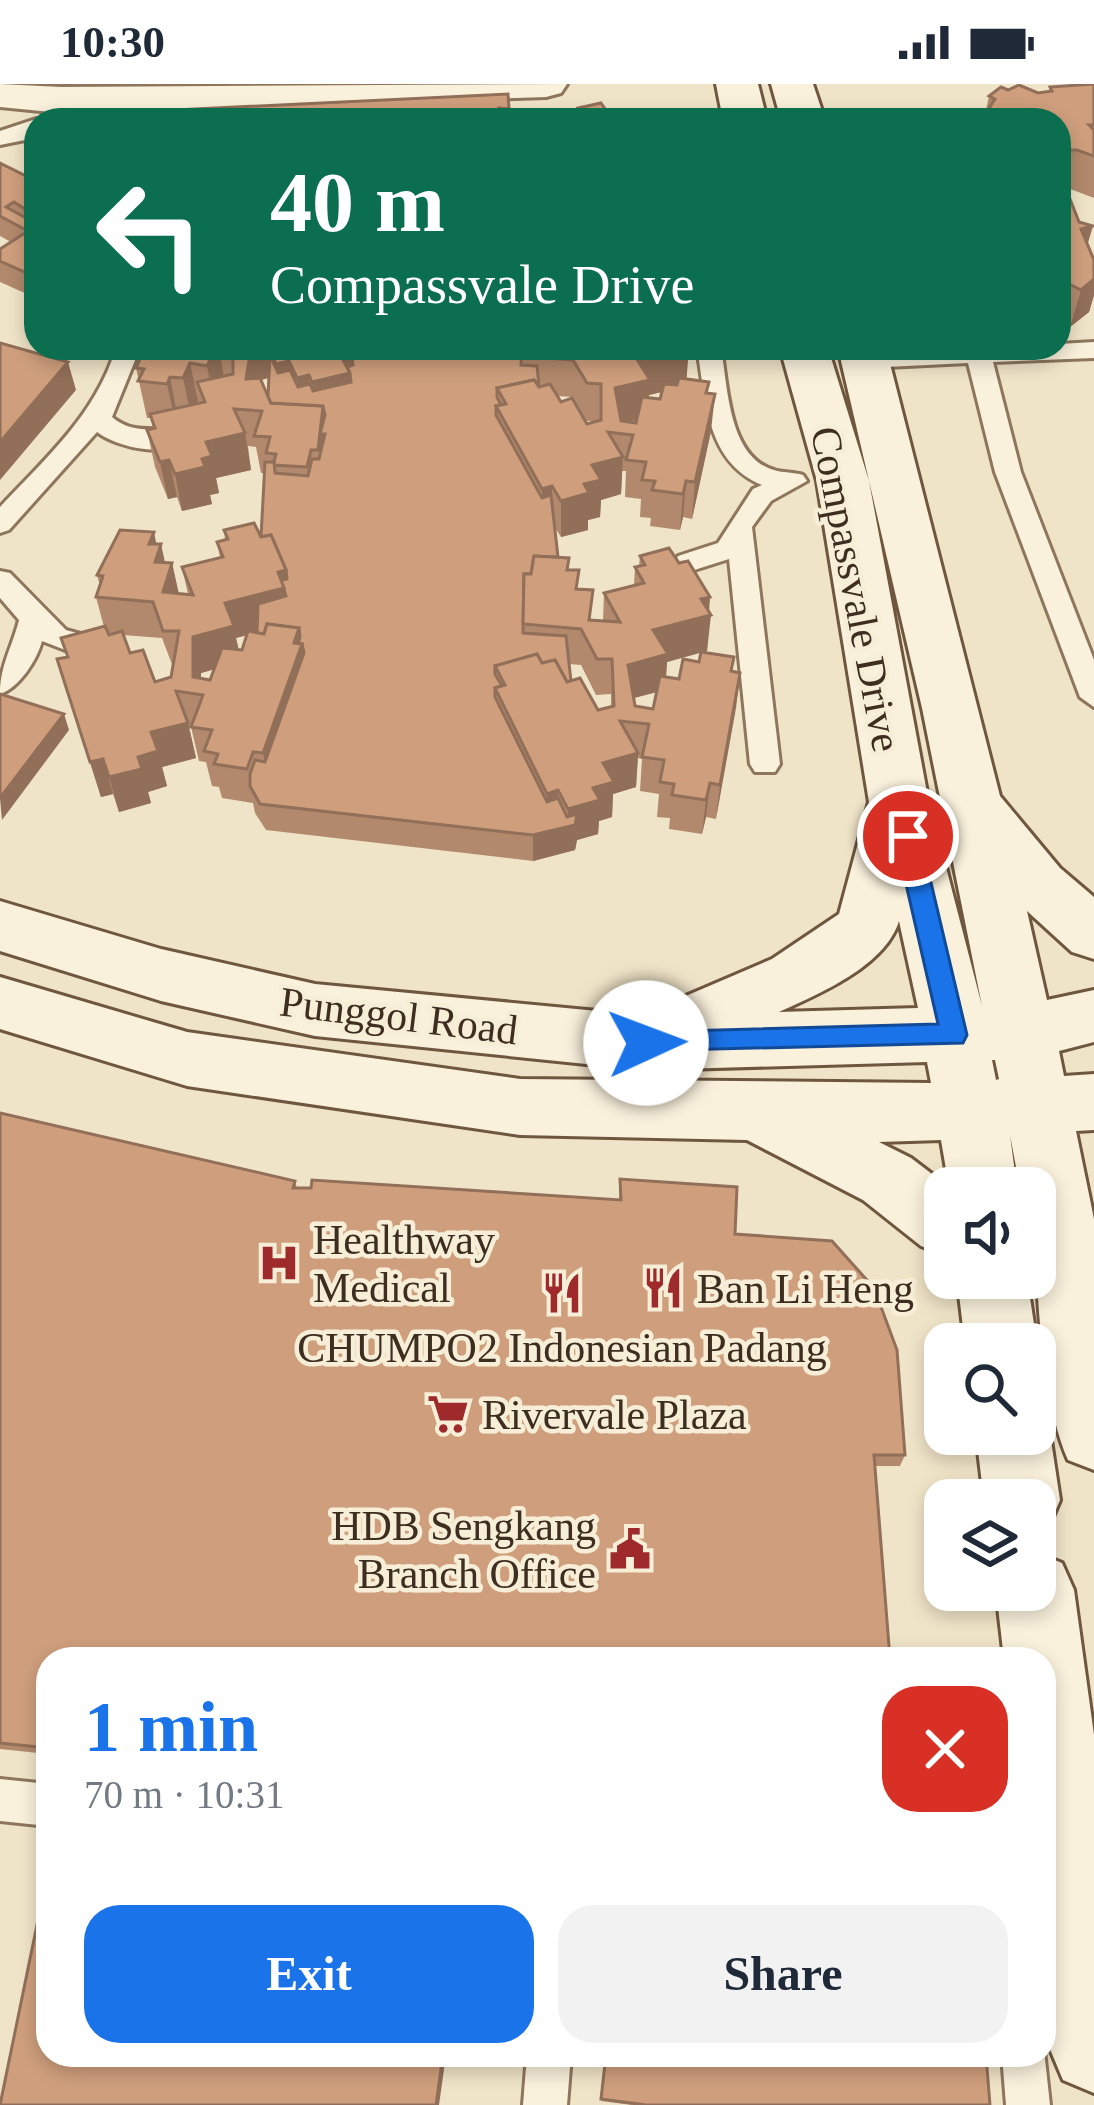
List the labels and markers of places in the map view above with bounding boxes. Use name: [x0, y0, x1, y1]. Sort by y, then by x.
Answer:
pin: [857, 785, 959, 887]
place label: Healthway Medical: [313, 1217, 495, 1311]
hospital icon: Healthway Medical: [256, 1240, 302, 1286]
restaurant icon: Ban Li Heng: [640, 1265, 686, 1311]
place label: Ban Li Heng: [697, 1266, 914, 1312]
restaurant icon: CHUMPO2 Indonesian Padang: [539, 1270, 585, 1316]
place label: CHUMPO2 Indonesian Padang: [297, 1325, 827, 1371]
supermarket icon: Rivervale Plaza: [425, 1391, 471, 1437]
place label: Rivervale Plaza: [482, 1392, 747, 1438]
place label: HDB Sengkang Branch Office: [331, 1503, 596, 1597]
public building icon: HDB Sengkang Branch Office: [607, 1526, 653, 1572]

